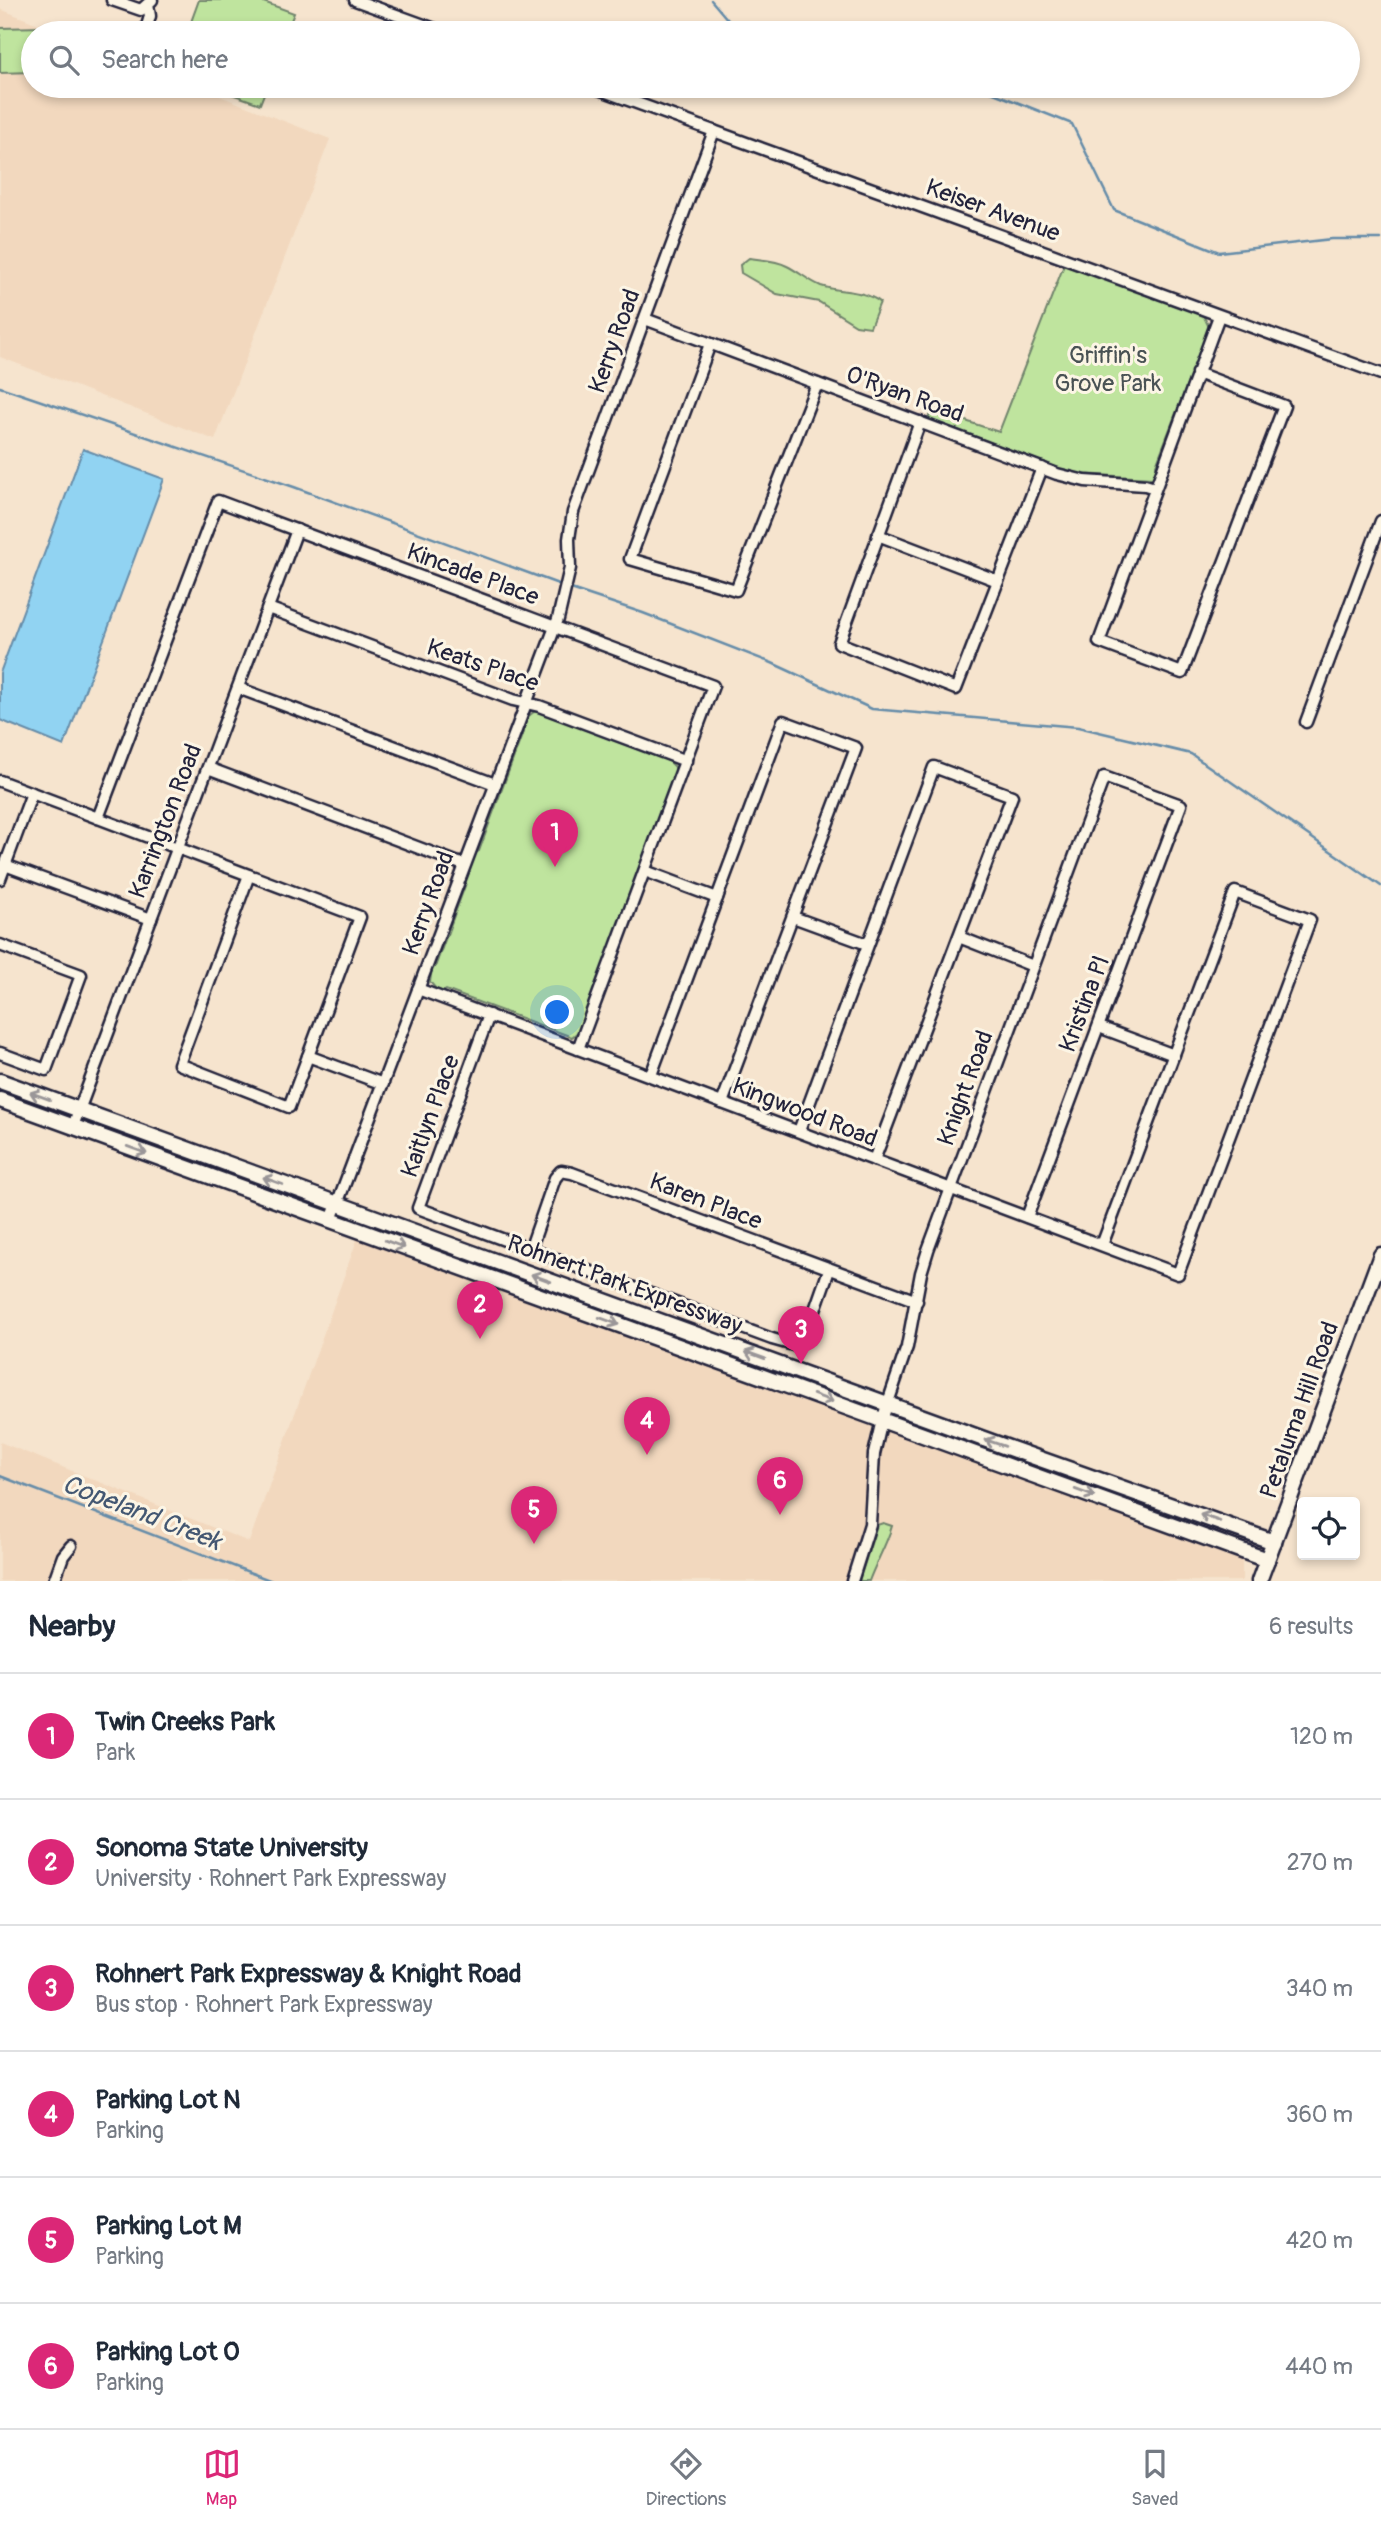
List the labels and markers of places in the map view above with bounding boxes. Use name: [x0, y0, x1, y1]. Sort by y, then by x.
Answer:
pin: 1: [532, 809, 578, 867]
pin: 2: [457, 1281, 503, 1339]
pin: 3: [778, 1306, 824, 1364]
pin: 4: [624, 1397, 670, 1455]
pin: 6: [757, 1457, 803, 1515]
pin: 5: [511, 1486, 557, 1544]

